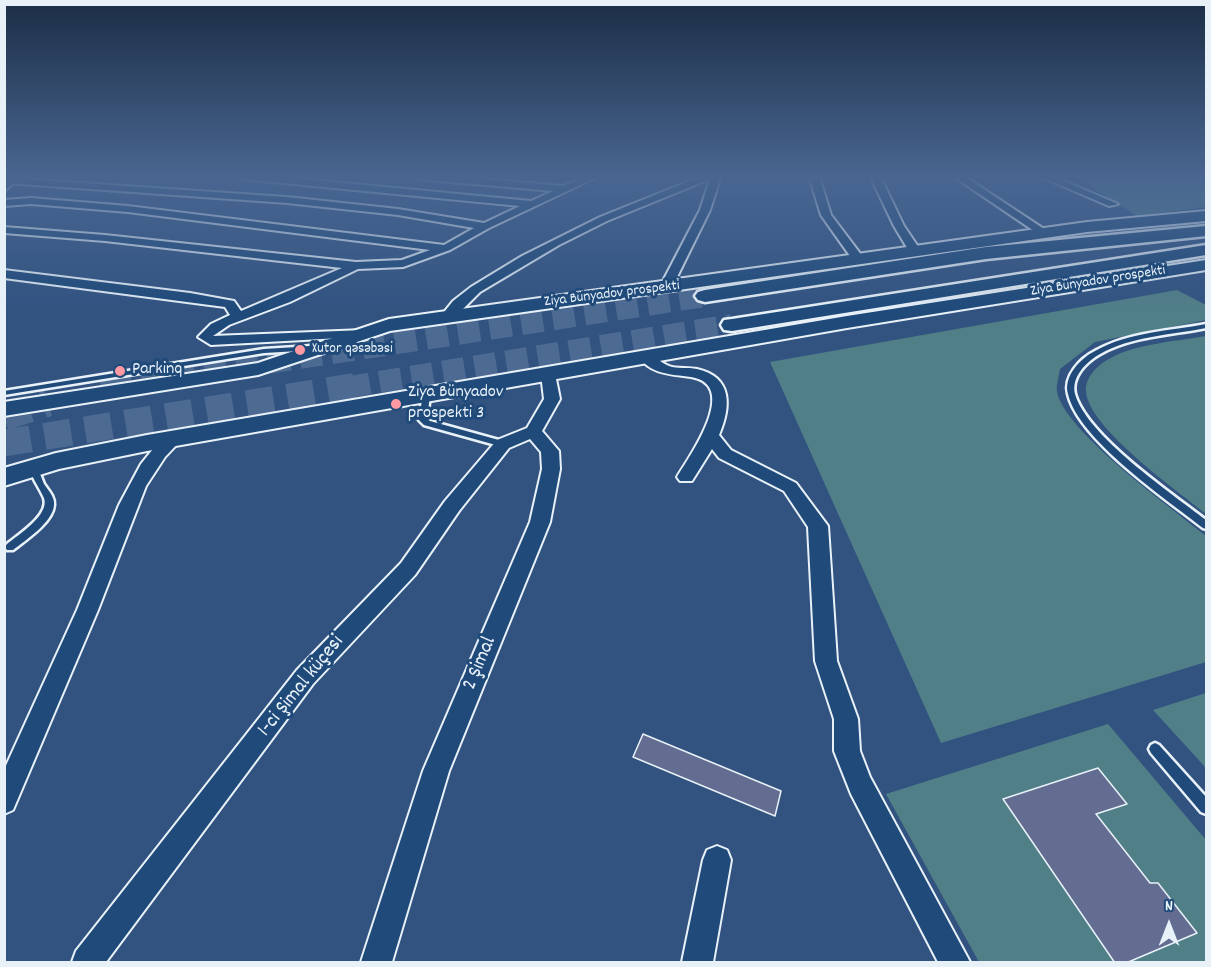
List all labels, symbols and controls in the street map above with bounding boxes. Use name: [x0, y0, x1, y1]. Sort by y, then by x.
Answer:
street label: Ziya Bünyadov prospekti: [1029, 262, 1167, 302]
street label: Ziya Bünyadov prospekti: [543, 278, 681, 312]
place label: Xutor qəsəbəsi: [312, 341, 393, 359]
marker: Xutor qəsəbəsi: [293, 343, 307, 357]
place label: Parkinq: [132, 360, 182, 382]
marker: Parkinq: [113, 364, 127, 378]
place label: Ziya Bünyadov prospekti 3: [408, 383, 503, 426]
marker: Ziya Bünyadov prospekti 3: [389, 397, 403, 411]
street label: 1-ci Şimal küçesi: [253, 631, 351, 743]
street label: 2 Şimal: [459, 633, 503, 695]
north arrow: [1139, 895, 1199, 955]
text: N: [1165, 895, 1173, 918]

